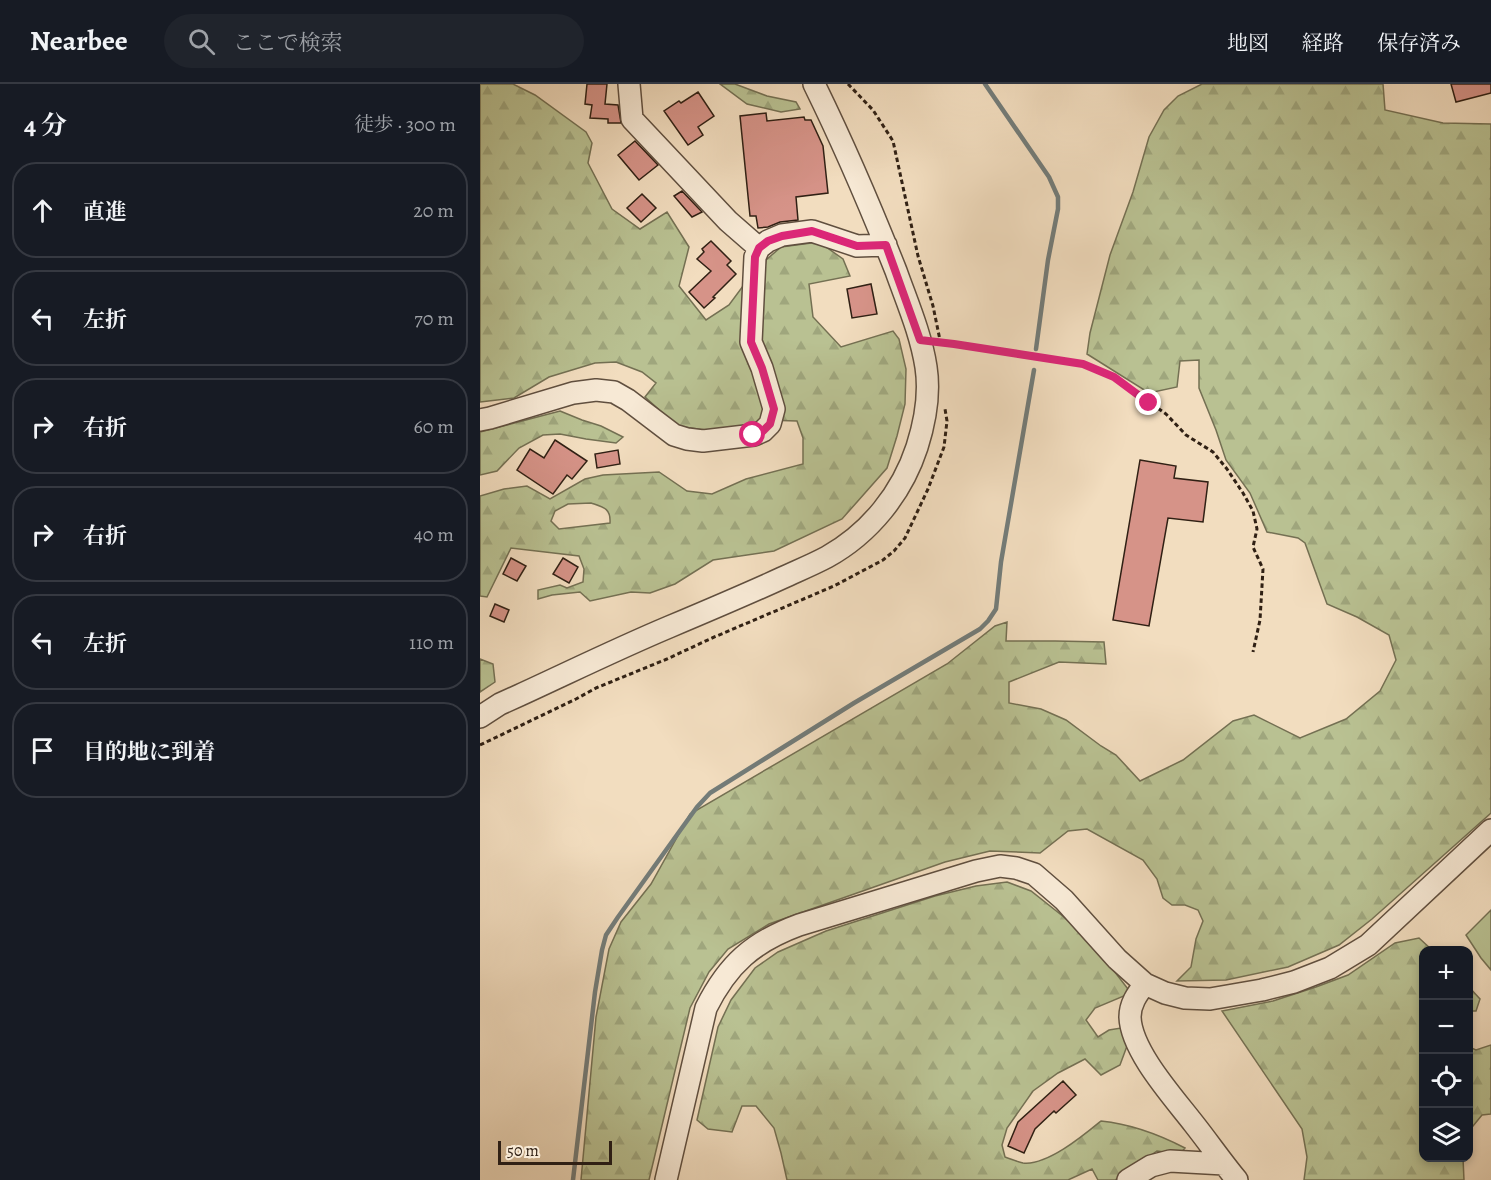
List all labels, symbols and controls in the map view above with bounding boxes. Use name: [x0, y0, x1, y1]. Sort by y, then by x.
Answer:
search box: [164, 14, 584, 68]
text: Nearbee: [30, 22, 128, 60]
icon: search: [185, 25, 218, 58]
text: ここで検索: [233, 28, 343, 58]
text: 地図: [1227, 29, 1269, 57]
text: 経路: [1302, 29, 1344, 57]
text: 保存済み: [1377, 29, 1461, 57]
text: 4 分: [24, 108, 67, 143]
text: 徒歩 · 300 m: [354, 111, 456, 138]
icon: ahead: [26, 194, 59, 227]
text: 直進: [83, 197, 127, 227]
text: 20 m: [413, 197, 454, 224]
icon: left: [26, 302, 59, 335]
text: 左折: [83, 305, 127, 335]
text: 70 m: [414, 305, 454, 332]
route end: [1135, 389, 1161, 415]
icon: right: [26, 410, 59, 443]
text: 右折: [83, 413, 127, 443]
text: 60 m: [414, 413, 454, 440]
route start: [739, 421, 765, 447]
icon: right: [26, 518, 59, 551]
text: 右折: [83, 521, 127, 551]
text: 40 m: [414, 521, 454, 548]
icon: left: [26, 626, 59, 659]
text: 左折: [83, 629, 127, 659]
text: 110 m: [409, 629, 454, 656]
icon: arrive: [26, 734, 59, 767]
text: 目的地に到着: [83, 737, 215, 767]
map controls: [1419, 946, 1473, 1162]
button: +: [1419, 946, 1473, 1000]
button: −: [1419, 1000, 1473, 1054]
button: locate: [1419, 1054, 1473, 1108]
button: layers: [1419, 1108, 1473, 1162]
scale bar: [498, 1138, 612, 1166]
text: 50 m: [507, 1140, 539, 1162]

